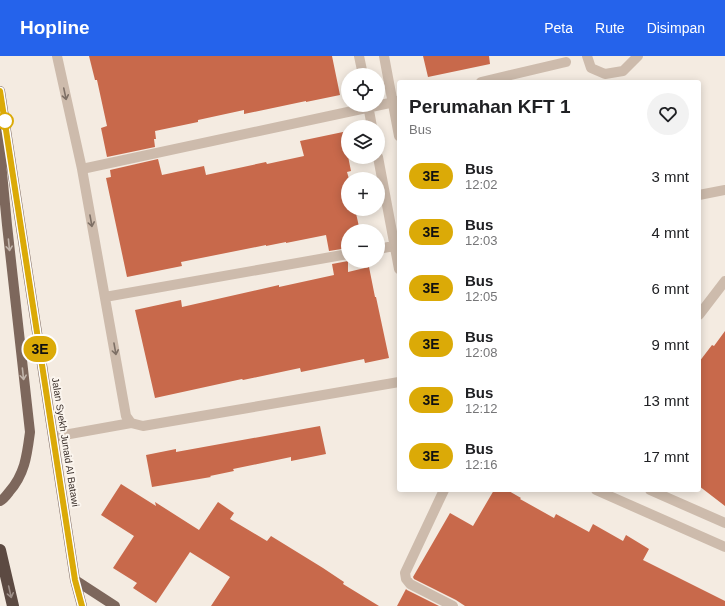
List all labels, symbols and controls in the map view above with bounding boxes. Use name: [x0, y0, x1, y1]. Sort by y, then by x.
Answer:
text: Hopline: [20, 17, 90, 38]
text: Peta: [544, 20, 573, 36]
text: Rute: [595, 20, 625, 36]
text: Disimpan: [647, 20, 705, 36]
map controls: [341, 68, 385, 268]
button: locate: [341, 68, 385, 112]
one-way arrow: [62, 87, 70, 100]
button: heart: [647, 93, 689, 135]
text: Perumahan KFT 1: [409, 96, 571, 117]
unlabelled marker: [0, 112, 14, 130]
button: layers: [341, 120, 385, 164]
text: Bus: [409, 122, 431, 137]
text: Bus: [465, 160, 493, 177]
text: 3E: [422, 168, 440, 184]
text: 3 mnt: [651, 168, 689, 185]
button: +: [341, 172, 385, 216]
text: 12:02: [465, 177, 498, 192]
one-way arrow: [88, 214, 96, 227]
text: Bus: [465, 216, 493, 233]
button: −: [341, 224, 385, 268]
text: 3E: [422, 224, 440, 240]
text: 4 mnt: [651, 224, 689, 241]
text: 12:03: [465, 233, 498, 248]
one-way arrow: [5, 238, 13, 251]
text: Bus: [465, 272, 493, 289]
text: 3E: [422, 280, 440, 296]
text: 6 mnt: [651, 280, 689, 297]
text: 12:05: [465, 289, 498, 304]
text: Bus: [465, 328, 493, 345]
line badge: 3E: [22, 336, 58, 362]
text: 3E: [422, 336, 440, 352]
text: 9 mnt: [651, 336, 689, 353]
text: 3E: [31, 341, 49, 357]
one-way arrow: [111, 342, 119, 355]
text: 12:08: [465, 345, 498, 360]
one-way arrow: [19, 367, 27, 380]
street label: Jalan Syekh Junaid Al Batawi: [50, 377, 81, 507]
text: Bus: [465, 384, 493, 401]
text: 3E: [422, 392, 440, 408]
text: 13 mnt: [643, 392, 689, 409]
text: 12:12: [465, 401, 498, 416]
text: Bus: [465, 440, 493, 457]
text: 3E: [422, 448, 440, 464]
text: 17 mnt: [643, 448, 689, 465]
text: 12:16: [465, 457, 498, 472]
one-way arrow: [7, 585, 14, 598]

